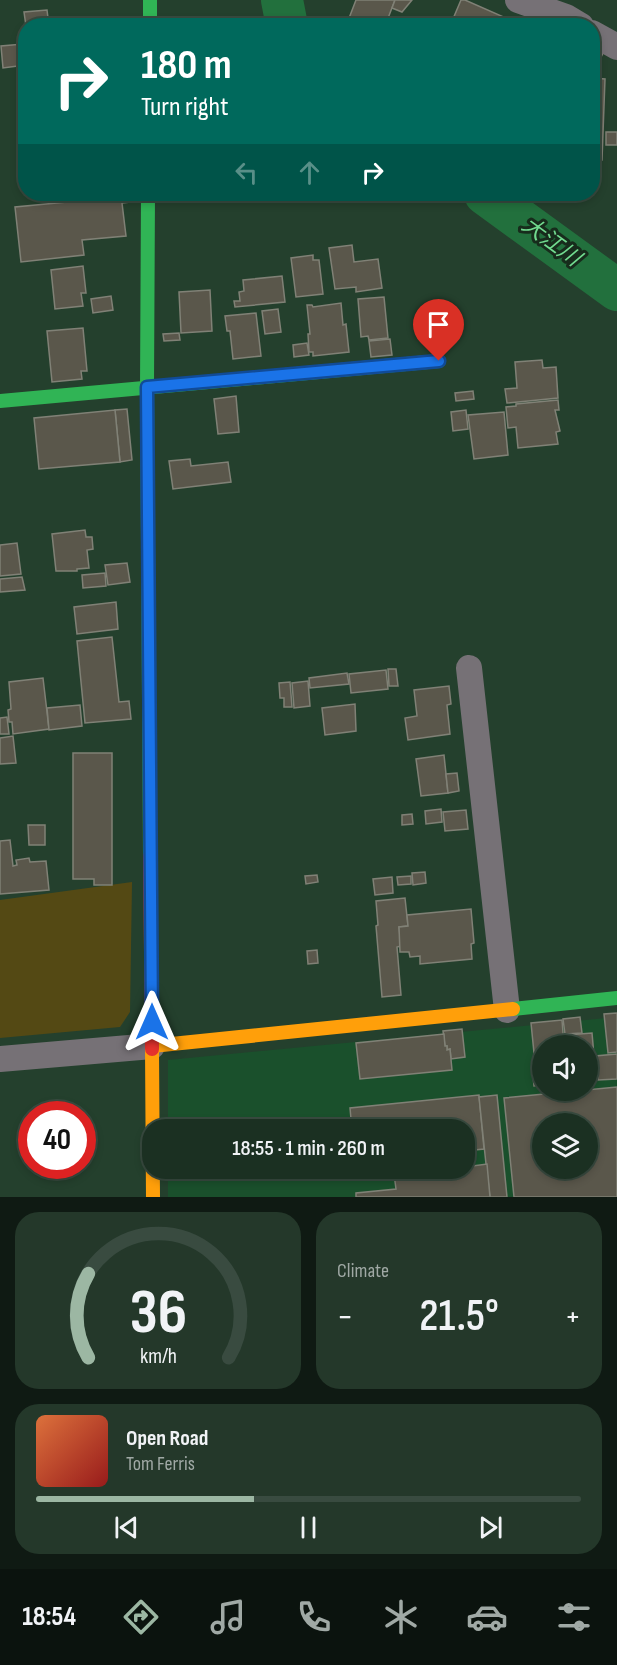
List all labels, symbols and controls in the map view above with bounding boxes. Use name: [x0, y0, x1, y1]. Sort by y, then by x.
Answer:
text: 180 m: [141, 40, 232, 91]
icon: right: [42, 42, 120, 120]
text: Turn right: [141, 91, 228, 123]
icon: left: [230, 156, 263, 189]
icon: ahead: [293, 156, 326, 189]
icon: right: [356, 156, 389, 189]
water label: 大江川: [516, 212, 587, 273]
pin: [413, 299, 464, 361]
icon: arrive: [422, 308, 455, 341]
position arrow: [120, 990, 184, 1054]
map controls: [532, 1035, 598, 1179]
button: sound: [532, 1035, 598, 1101]
speed limit sign: 40: [18, 1101, 96, 1179]
button: layers: [532, 1113, 598, 1179]
text: 18:55 · 1 min · 260 m: [232, 1135, 385, 1162]
text: Climate: [337, 1259, 389, 1283]
text: 36: [129, 1276, 187, 1351]
text: 21.5°: [419, 1289, 499, 1344]
text: −: [337, 1297, 353, 1337]
text: +: [565, 1297, 581, 1337]
text: km/h: [139, 1344, 177, 1369]
text: Open Road: [126, 1425, 208, 1452]
text: Tom Ferris: [126, 1452, 195, 1476]
icon: previous: [110, 1511, 143, 1544]
icon: pause: [292, 1511, 325, 1544]
icon: next: [474, 1511, 507, 1544]
icon: directions: [120, 1596, 162, 1638]
icon: music: [207, 1596, 249, 1638]
icon: phone: [293, 1596, 335, 1638]
icon: climate: [380, 1596, 422, 1638]
icon: car: [466, 1596, 508, 1638]
icon: filters: [553, 1596, 595, 1638]
text: 18:54: [22, 1601, 76, 1633]

